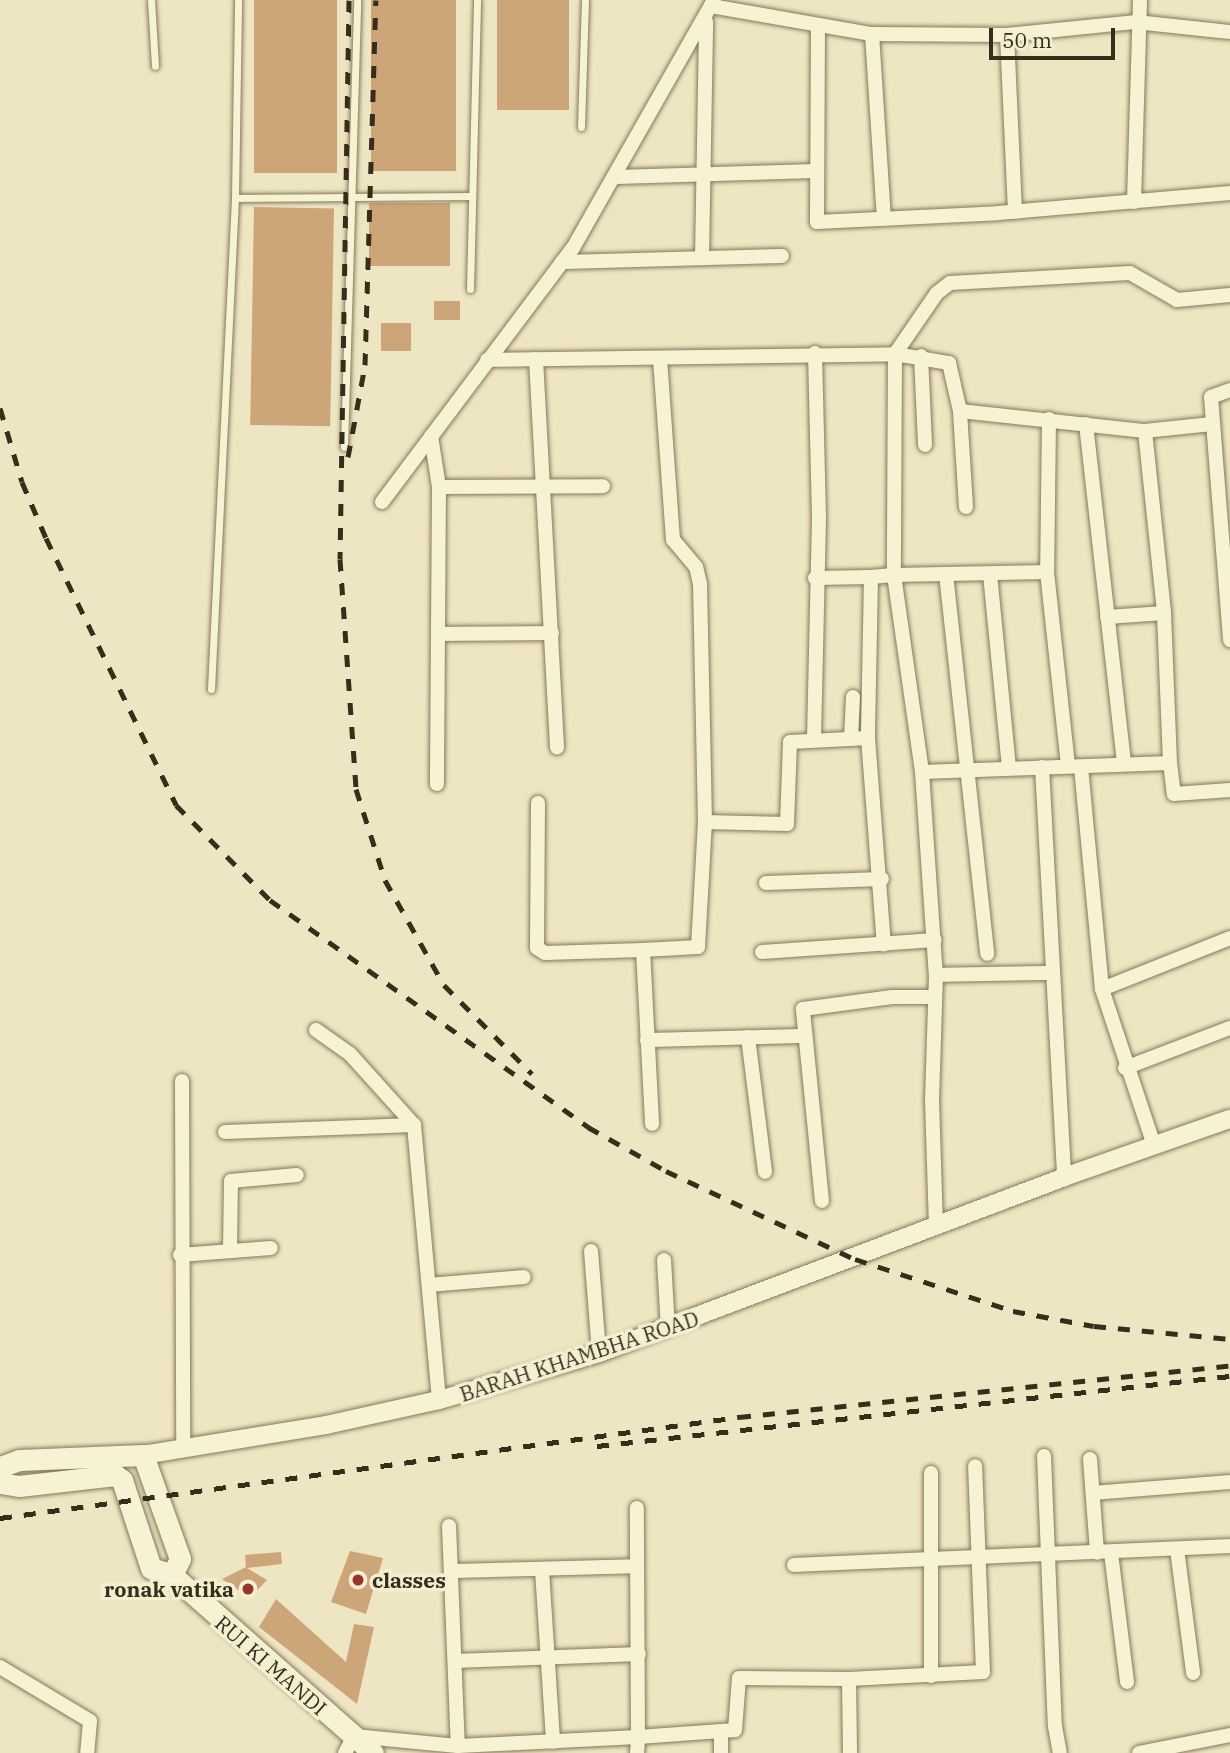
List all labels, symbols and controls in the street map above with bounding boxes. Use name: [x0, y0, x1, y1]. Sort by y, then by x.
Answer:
scale bar: [992, 14, 1118, 58]
text: 50 m: [1002, 26, 1052, 54]
street label: BARAH KHAMBHA ROAD: [456, 1305, 702, 1407]
place label: classes: [372, 1567, 446, 1593]
marker: classes: [350, 1572, 366, 1588]
place label: ronak vatika: [104, 1576, 234, 1602]
marker: ronak vatika: [240, 1581, 256, 1597]
street label: RUI KI MANDI: [210, 1610, 332, 1720]

